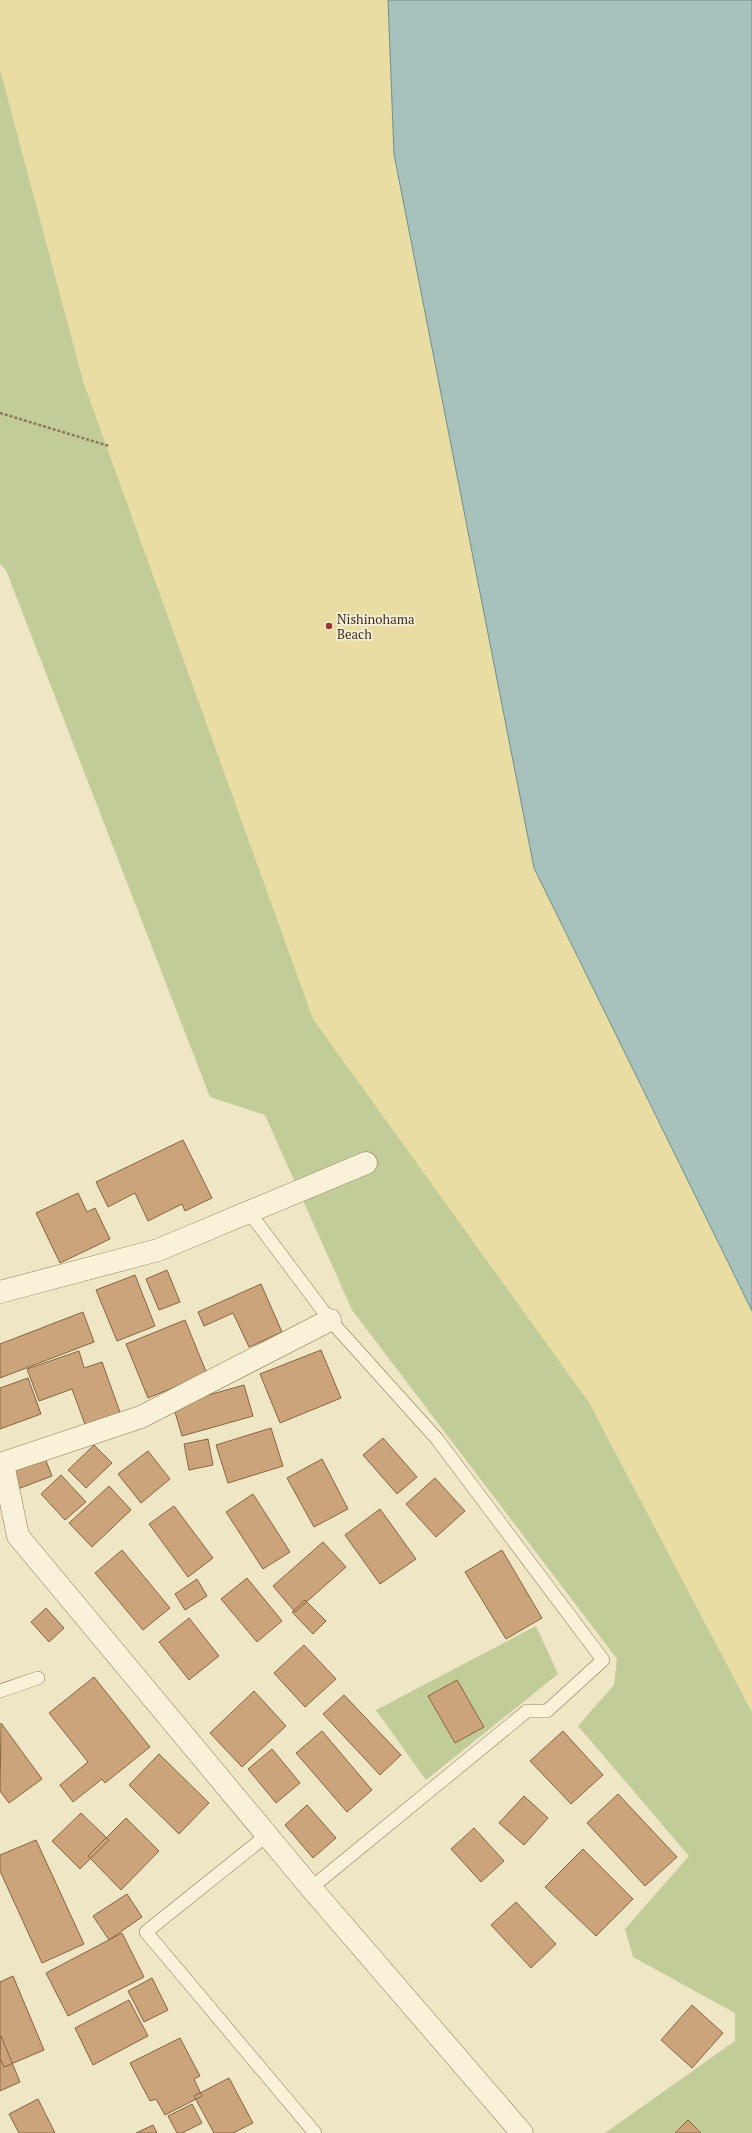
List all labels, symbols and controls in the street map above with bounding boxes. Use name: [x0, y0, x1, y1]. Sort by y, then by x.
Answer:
place label: Nishinohama Beach: [337, 610, 415, 643]
marker: Nishinohama Beach: [324, 621, 334, 631]

